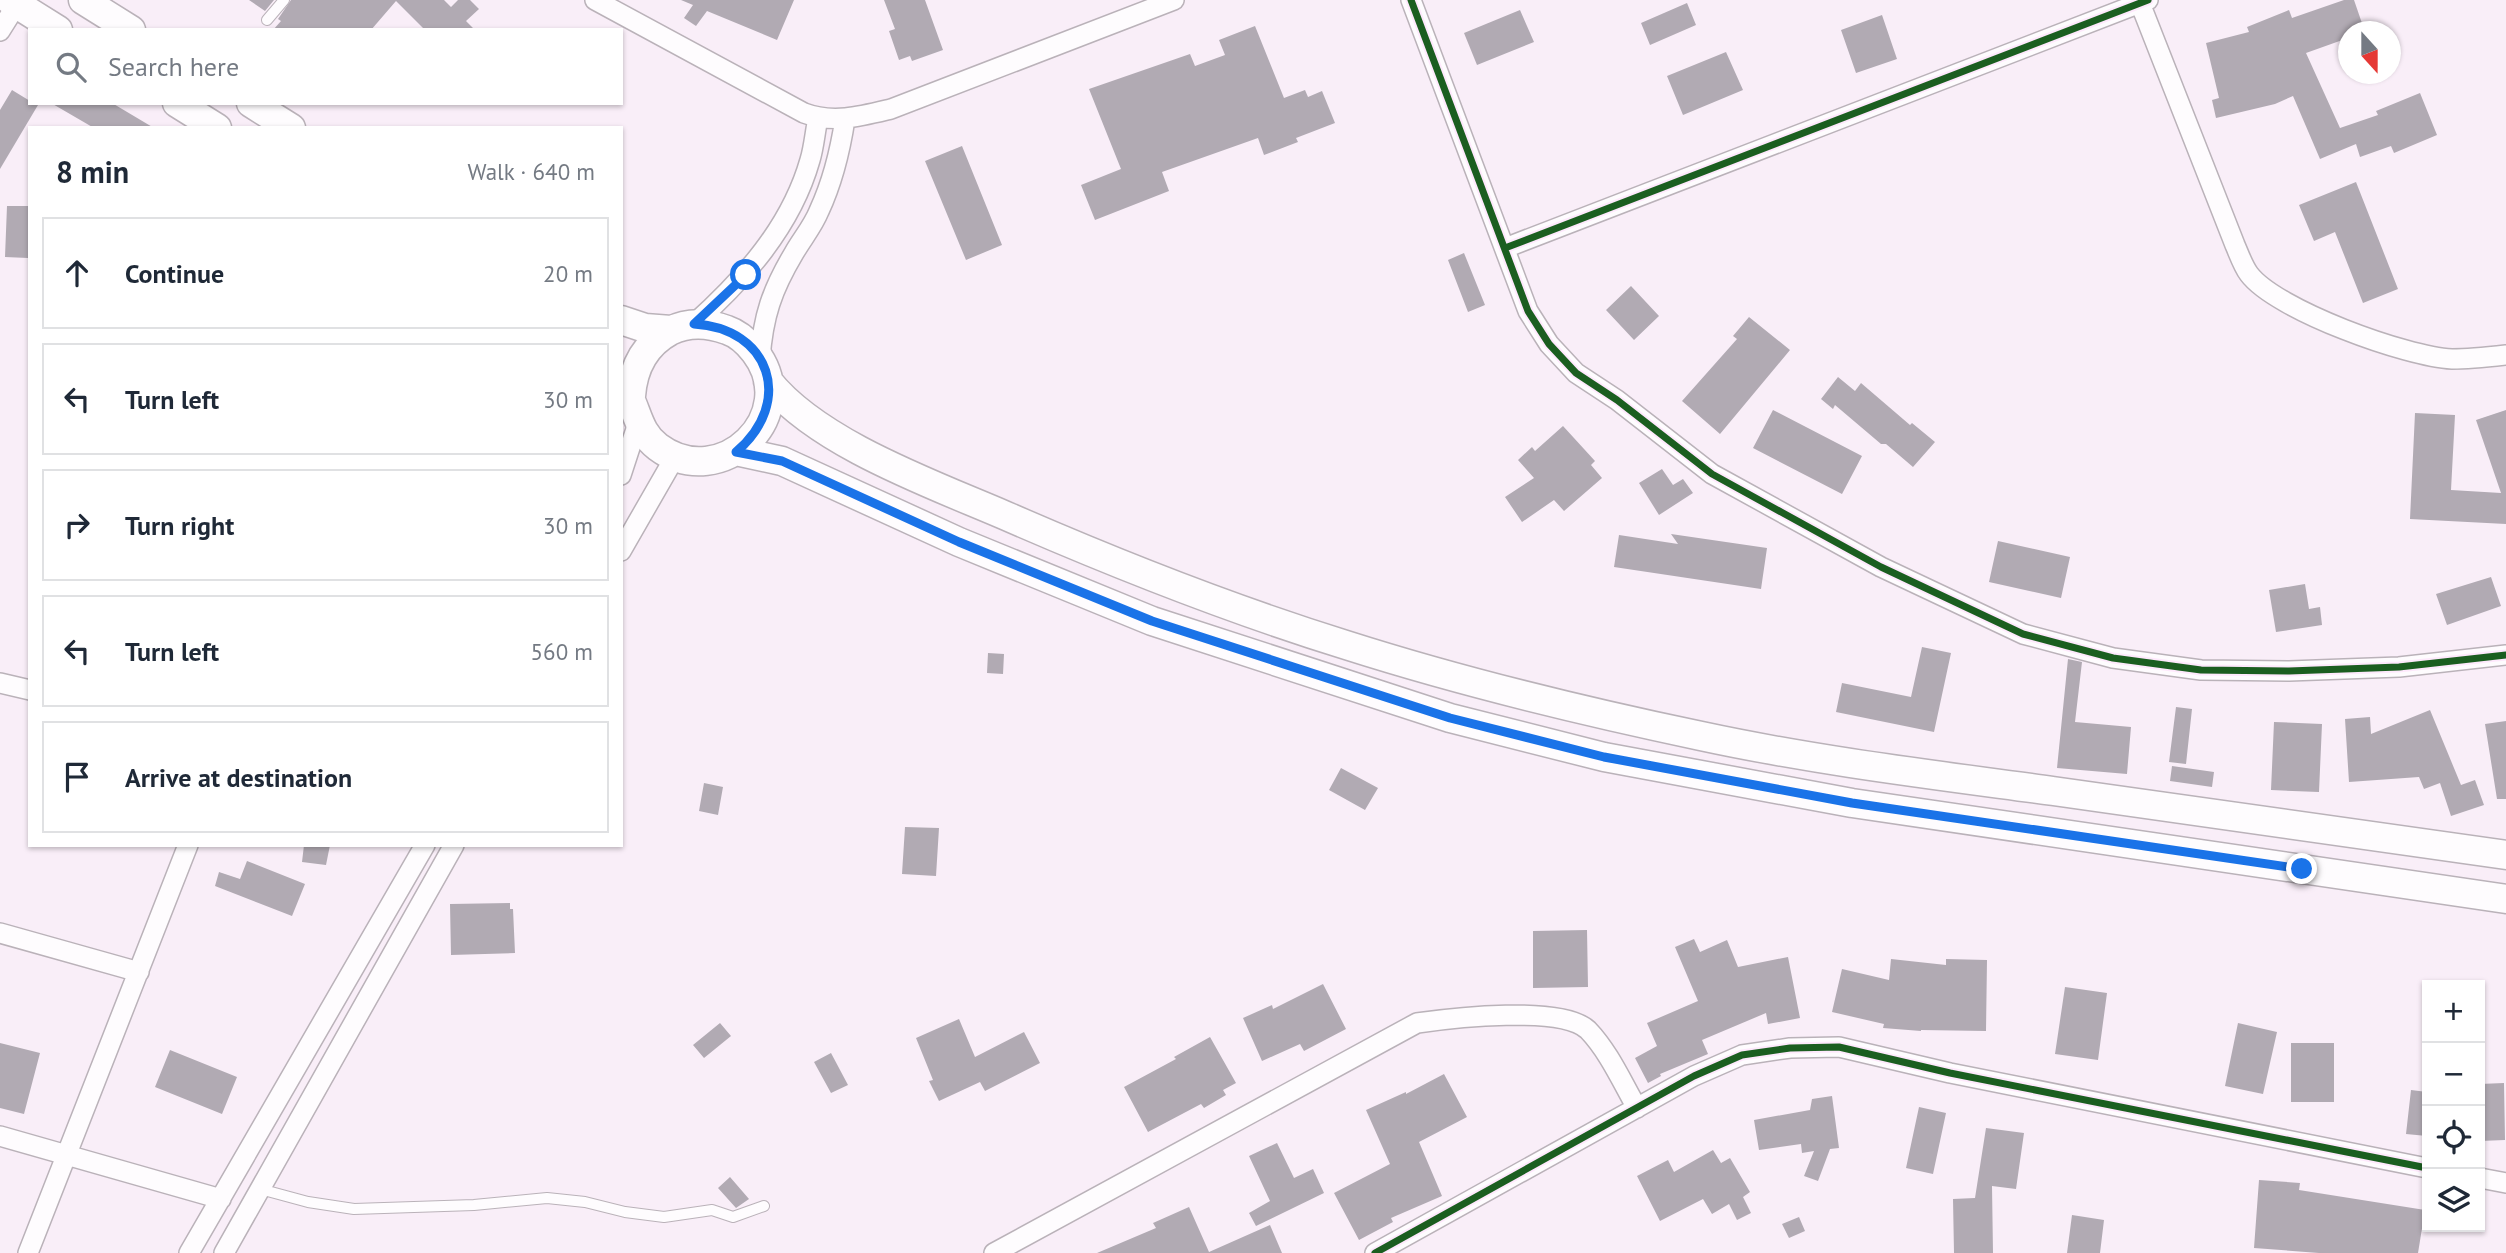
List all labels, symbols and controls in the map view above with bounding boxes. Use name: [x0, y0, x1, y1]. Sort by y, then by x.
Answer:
north arrow: [2338, 21, 2401, 84]
search box: [28, 28, 623, 105]
icon: search: [52, 48, 90, 86]
text: Search here: [108, 50, 239, 83]
text: 8 min: [56, 152, 129, 191]
text: Walk · 640 m: [468, 157, 595, 186]
icon: ahead: [58, 254, 96, 292]
text: Continue: [125, 257, 224, 290]
text: 20 m: [543, 259, 593, 288]
route start: [730, 259, 761, 290]
icon: left: [58, 380, 96, 418]
text: Turn left: [125, 383, 219, 416]
text: 30 m: [543, 385, 593, 414]
icon: right: [58, 506, 96, 544]
text: Turn right: [125, 509, 234, 542]
text: 30 m: [543, 511, 593, 540]
icon: left: [58, 632, 96, 670]
text: Turn left: [125, 635, 219, 668]
text: 560 m: [531, 637, 593, 666]
icon: arrive: [58, 758, 96, 796]
text: Arrive at destination: [125, 761, 352, 794]
route end: [2286, 853, 2317, 884]
map controls: [2422, 980, 2485, 1232]
button: +: [2422, 980, 2485, 1043]
button: −: [2422, 1043, 2485, 1106]
button: locate: [2422, 1106, 2485, 1169]
button: layers: [2422, 1169, 2485, 1232]

